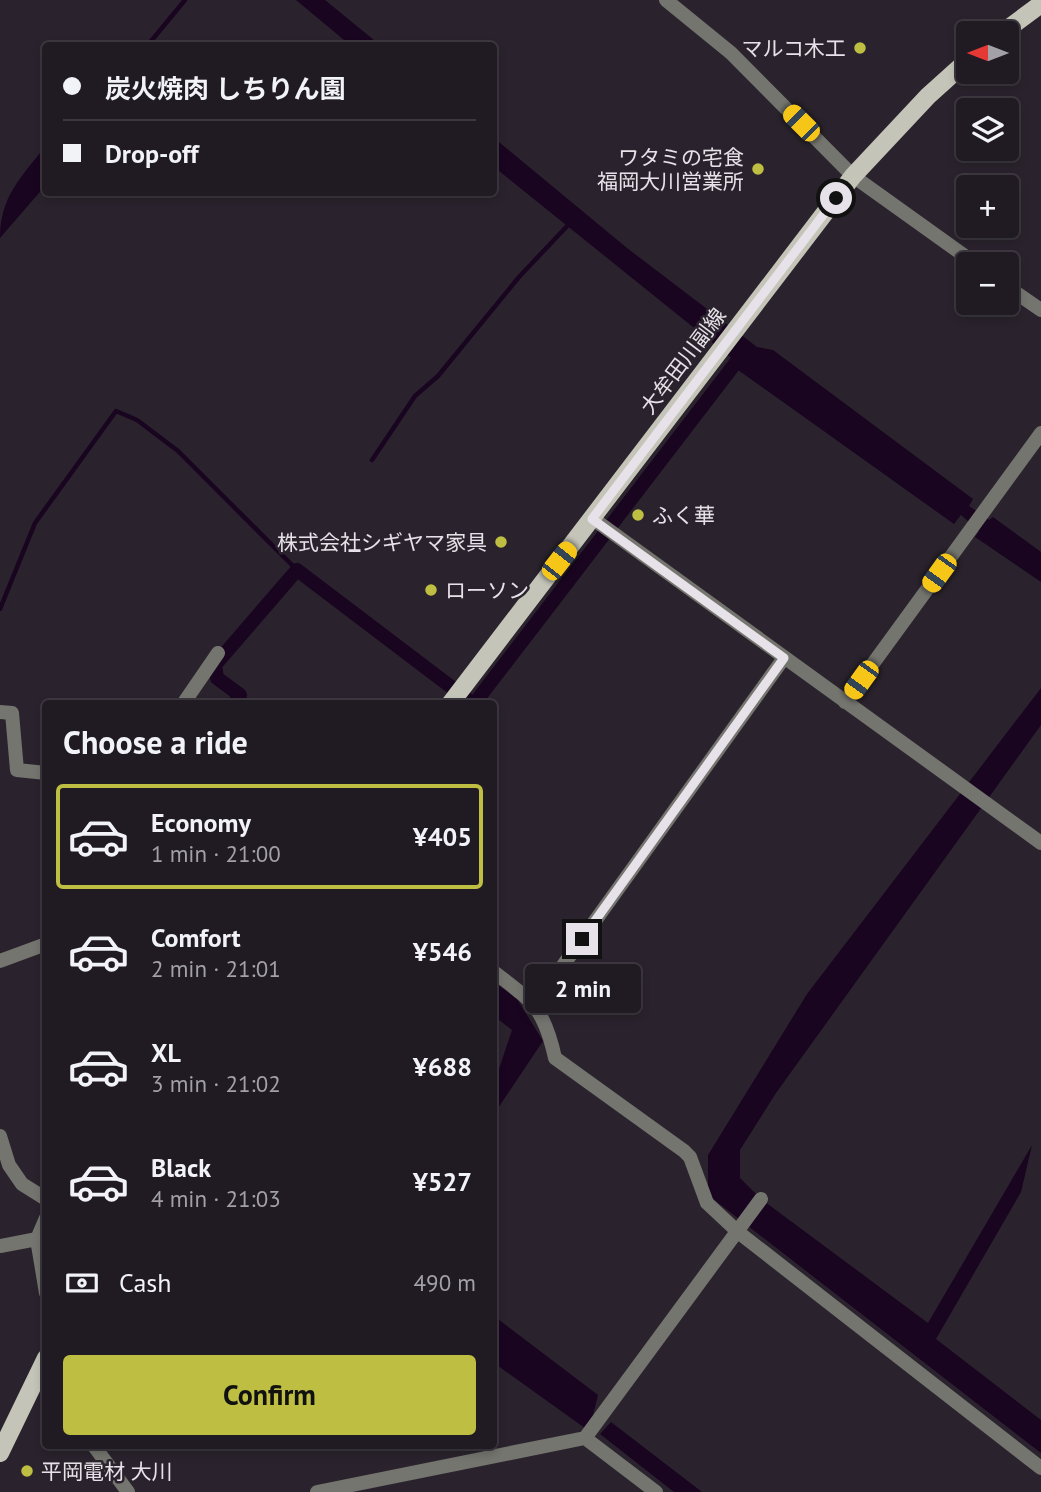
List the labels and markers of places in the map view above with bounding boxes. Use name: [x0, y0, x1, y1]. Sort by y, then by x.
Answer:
place label: マルコ木工: [741, 35, 846, 62]
marker: マルコ木工: [852, 40, 868, 56]
place label: ワタミの宅食 福岡大川営業所: [597, 144, 744, 195]
marker: ワタミの宅食 福岡大川営業所: [750, 161, 766, 177]
place label: ふく華: [652, 502, 715, 529]
marker: ふく華: [630, 507, 646, 523]
place label: 株式会社シギヤマ家具: [277, 529, 487, 556]
marker: 株式会社シギヤマ家具: [493, 534, 509, 550]
place label: ローソン: [445, 577, 529, 604]
marker: ローソン: [423, 582, 439, 598]
place label: 平岡電材 大川: [41, 1458, 173, 1485]
marker: 平岡電材 大川: [19, 1463, 35, 1479]

